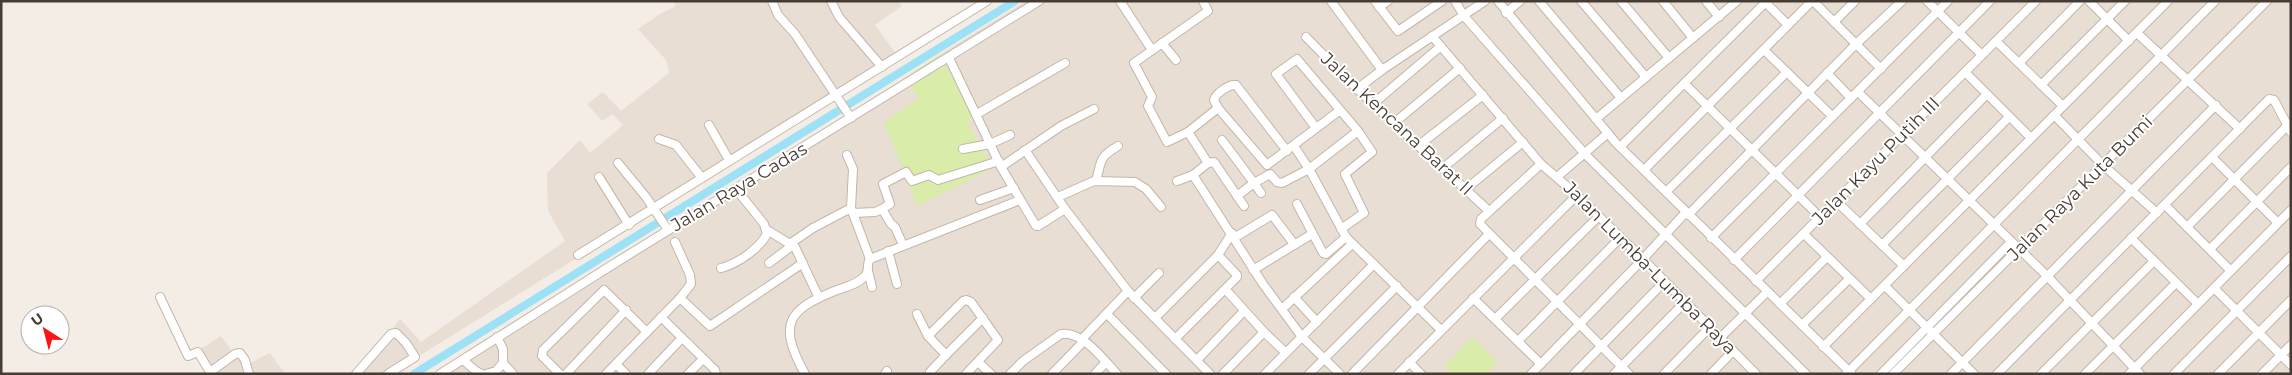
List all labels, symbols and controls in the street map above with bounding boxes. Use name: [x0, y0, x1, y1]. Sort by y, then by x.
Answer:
street label: Jalan Kencana Barat II: [1316, 47, 1478, 200]
street label: Jalan Kayu Putih III: [1807, 93, 1944, 230]
street label: Jalan Raya Kuta Bumi: [2002, 111, 2157, 266]
street label: Jalan Raya Cadas: [666, 138, 811, 237]
street label: Jalan Lumba-Lumba Raya: [1558, 176, 1741, 359]
north arrow: [20, 305, 70, 355]
text: U: [28, 309, 47, 330]

